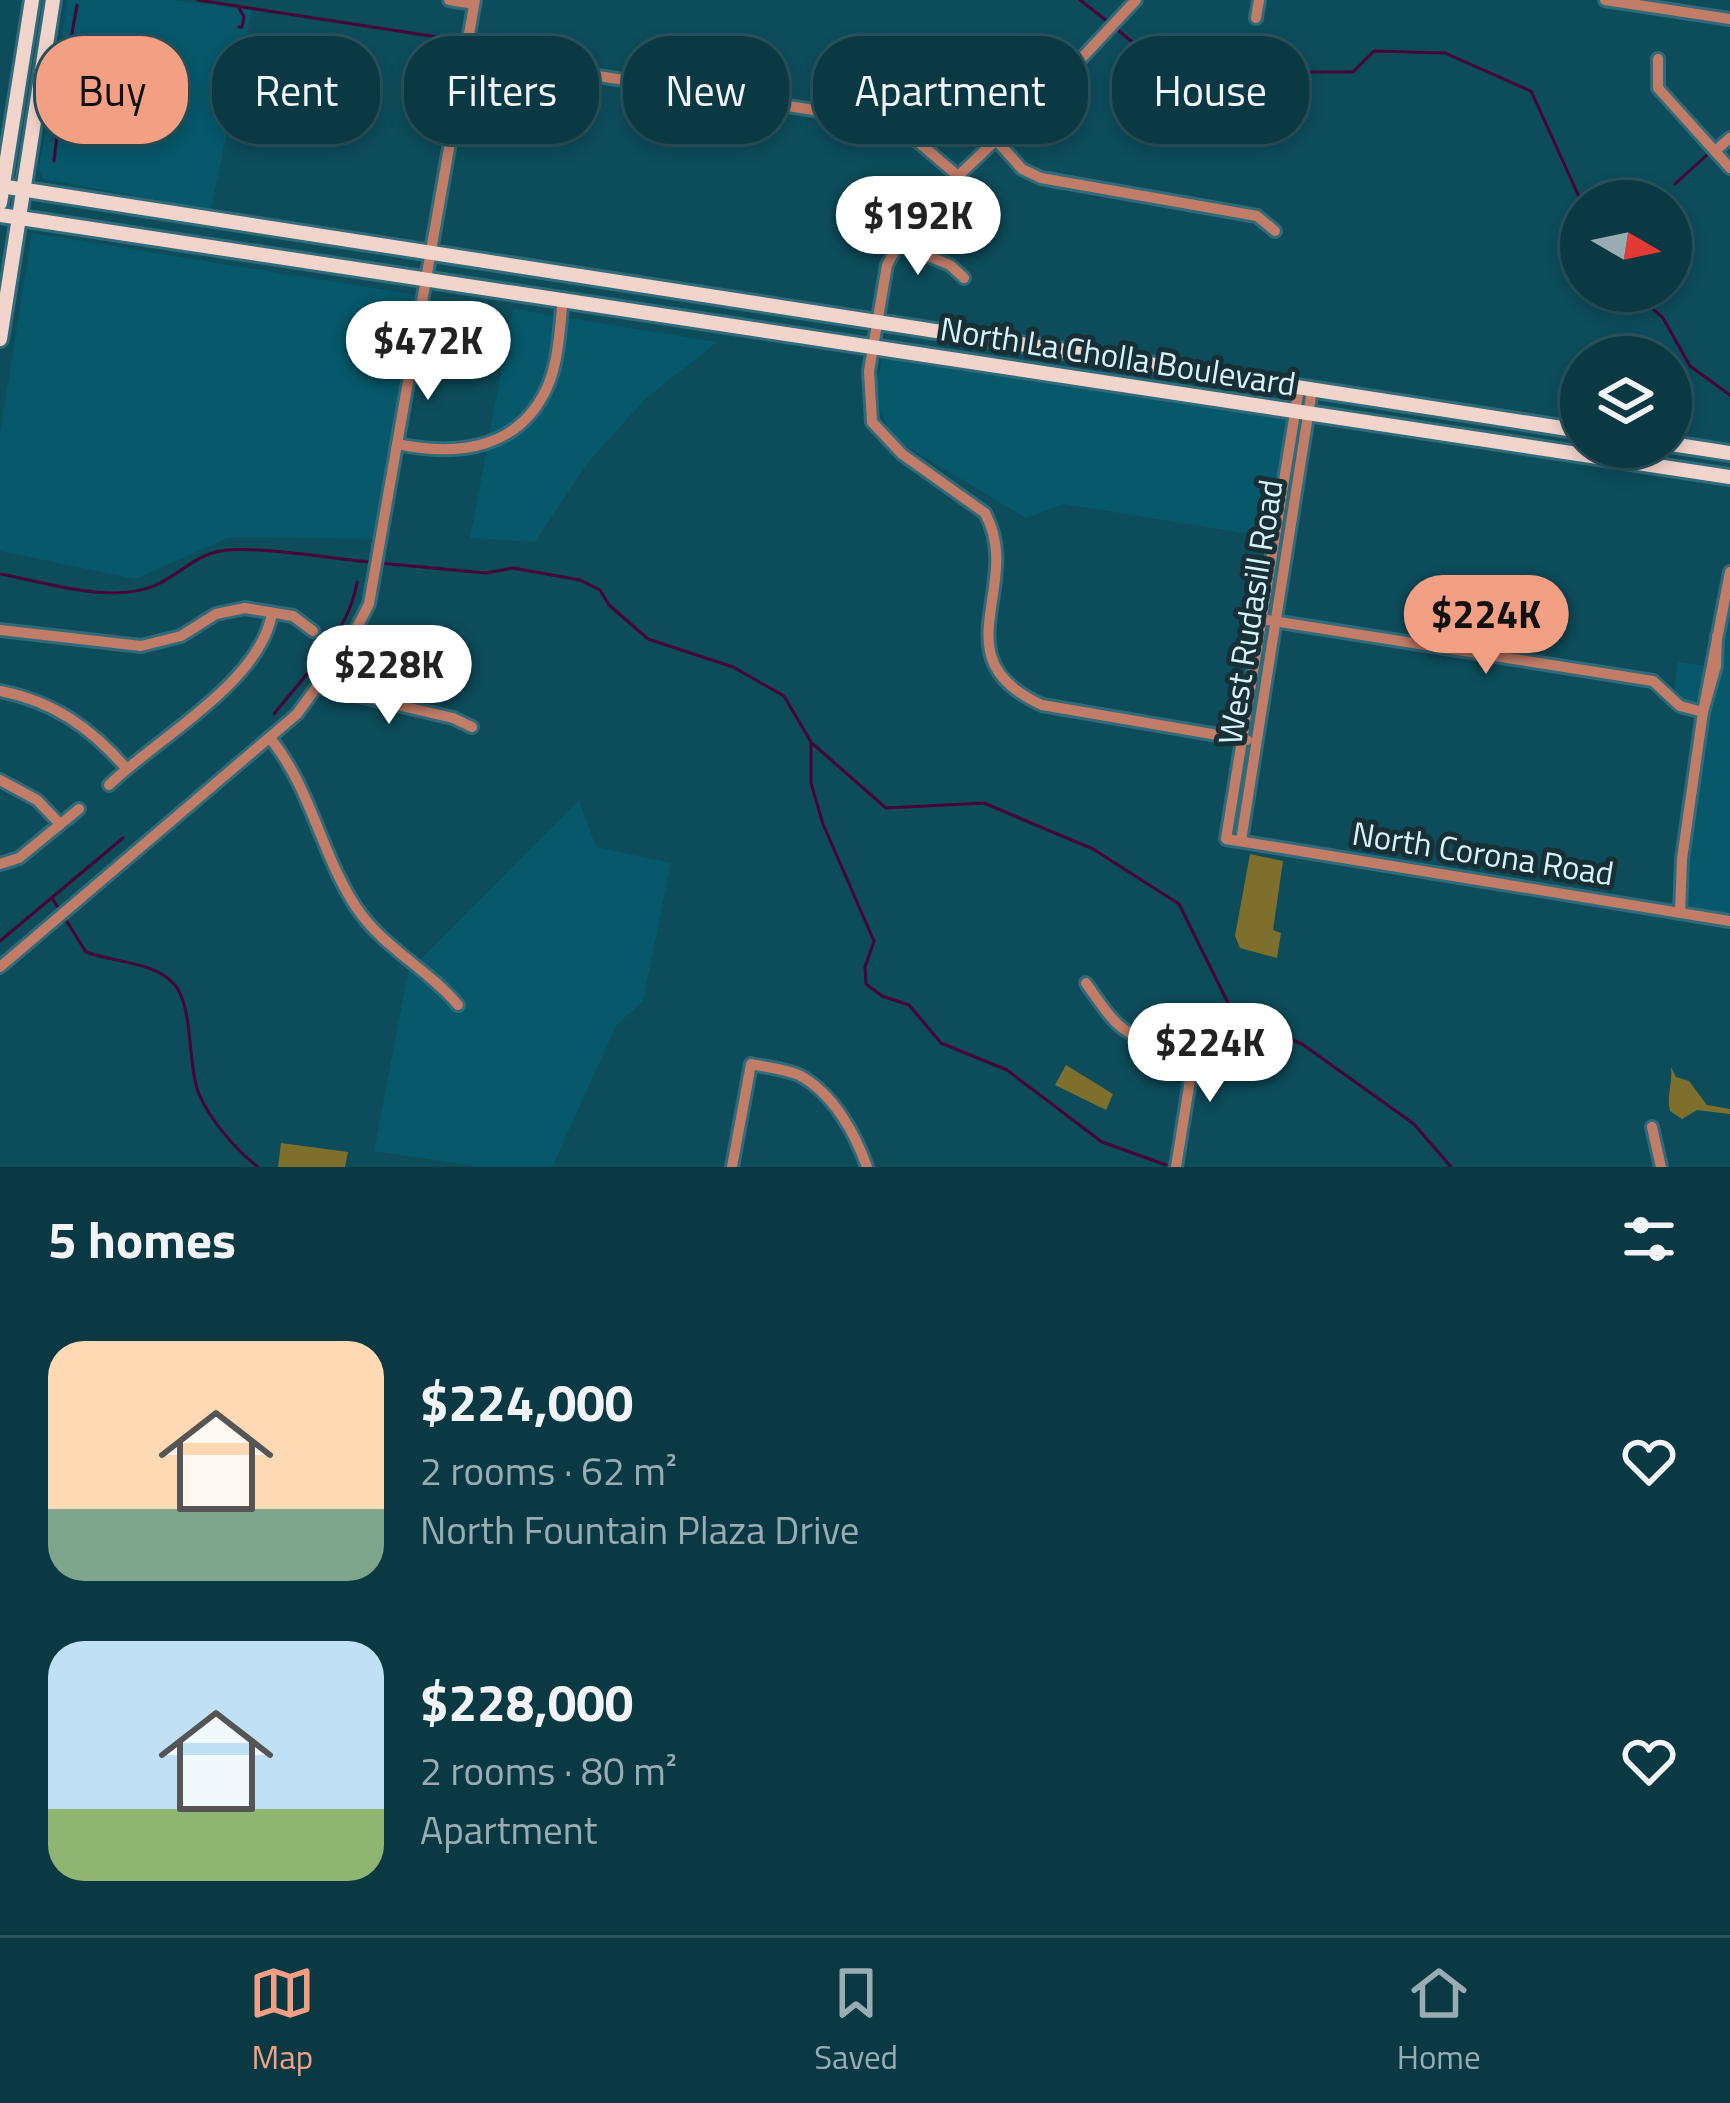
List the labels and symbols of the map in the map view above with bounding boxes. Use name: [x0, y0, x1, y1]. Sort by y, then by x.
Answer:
pin: $192K: [834, 176, 1002, 278]
north arrow: [1560, 180, 1692, 312]
pin: $472K: [344, 301, 512, 403]
street label: North La Cholla Boulevard: [937, 303, 1299, 409]
street label: West Rudasill Road: [1204, 476, 1296, 748]
pin: $224K: [1402, 575, 1570, 677]
pin: $228K: [305, 625, 473, 727]
street label: North Corona Road: [1349, 808, 1617, 898]
pin: $224K: [1126, 1003, 1294, 1105]

